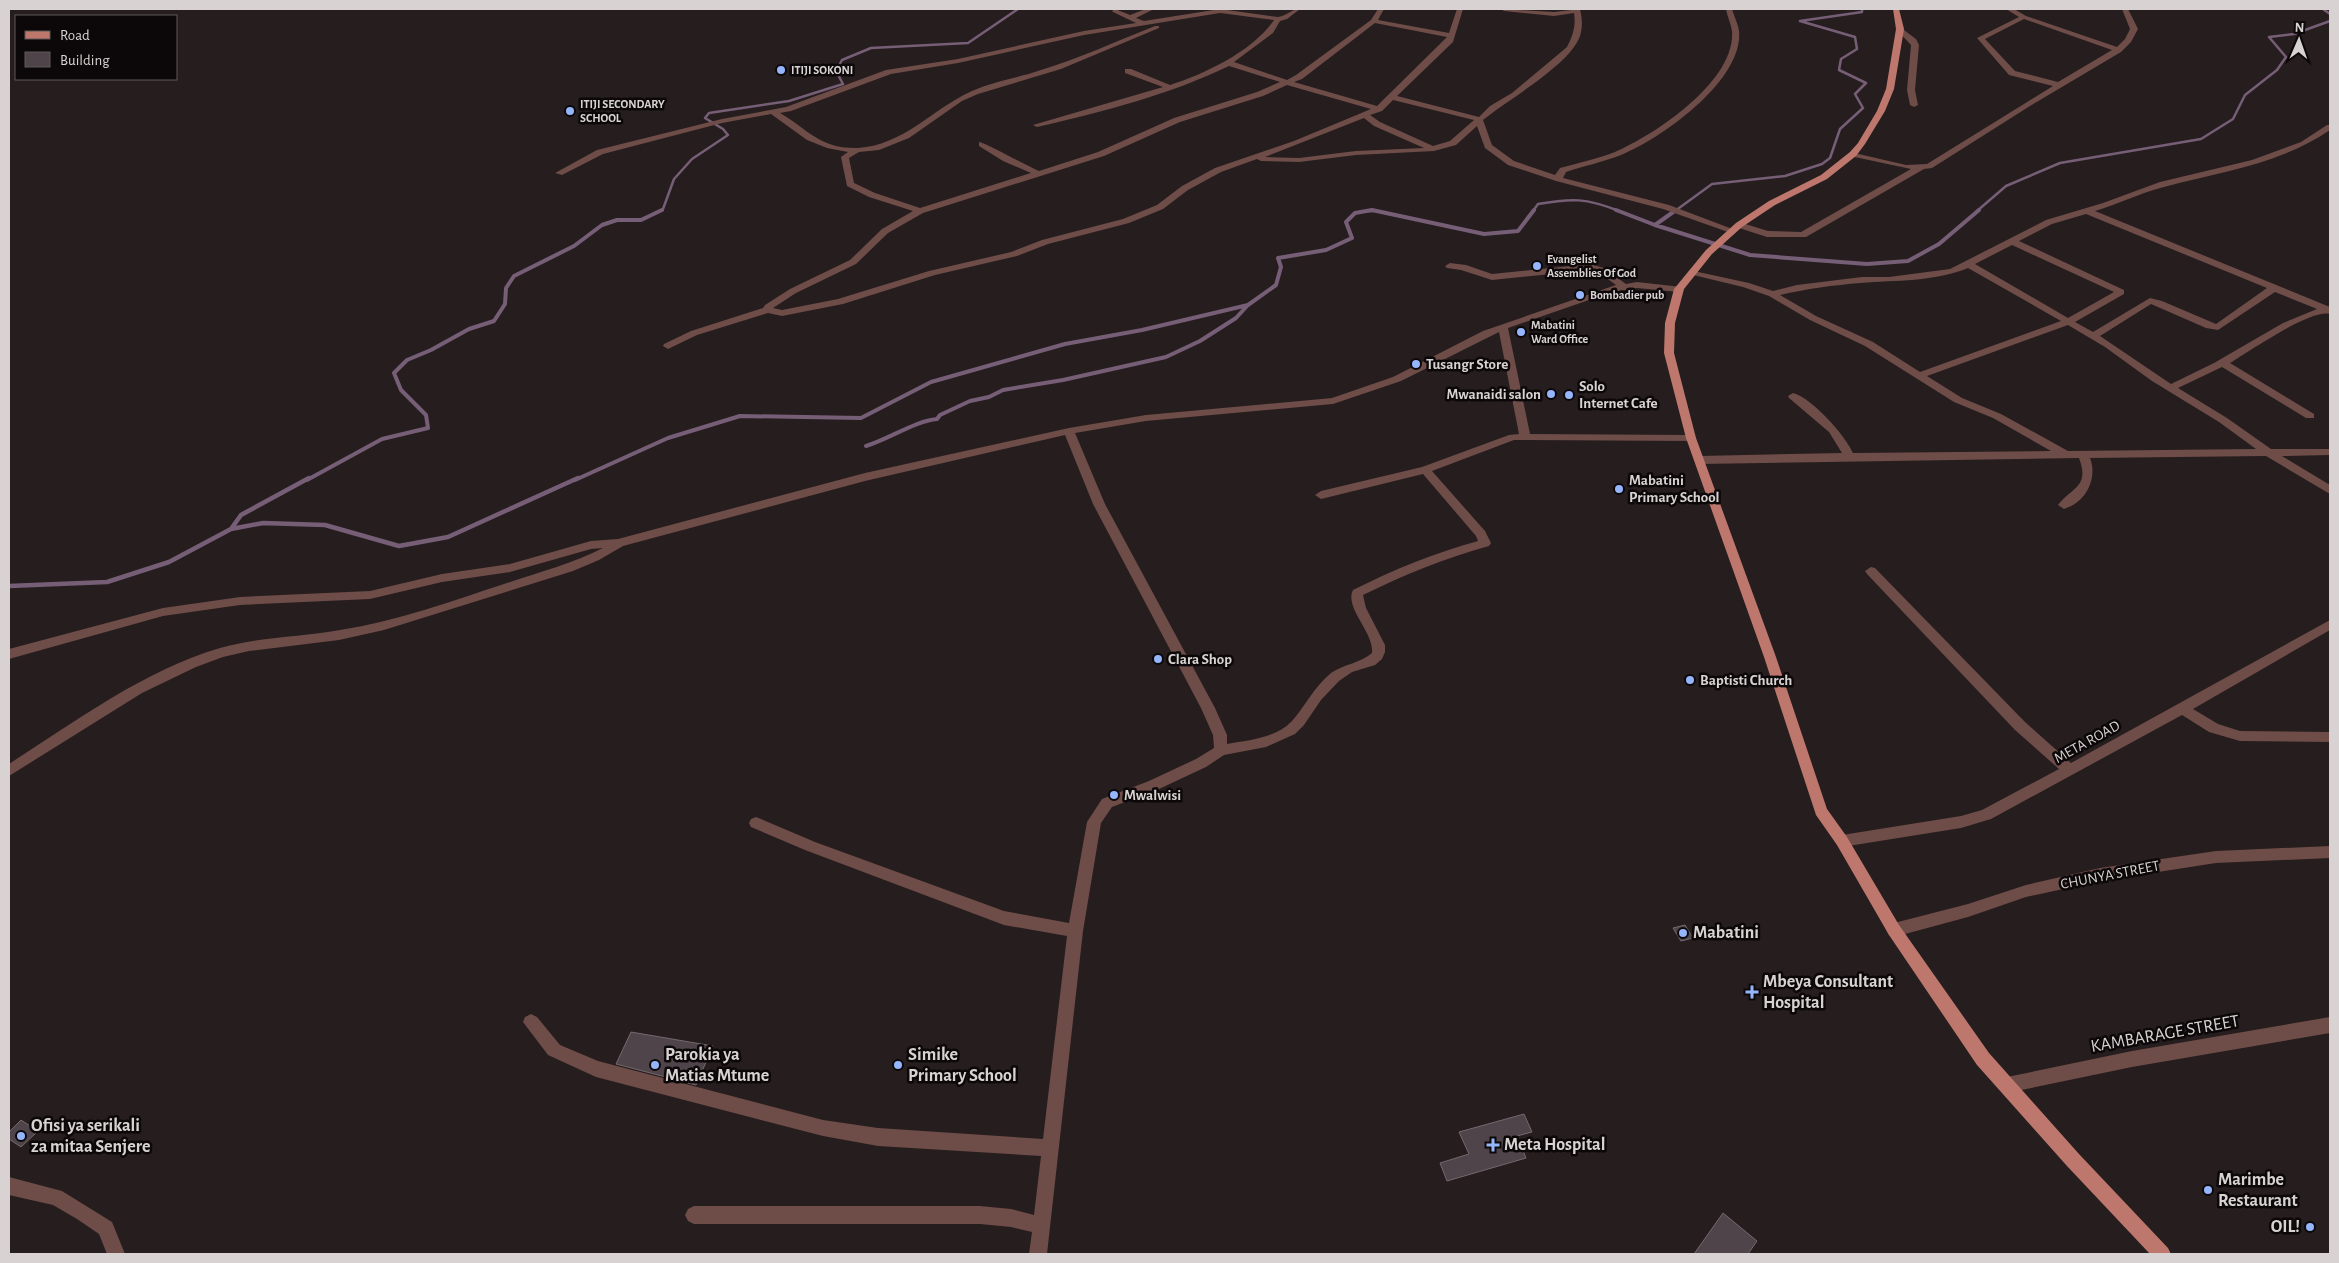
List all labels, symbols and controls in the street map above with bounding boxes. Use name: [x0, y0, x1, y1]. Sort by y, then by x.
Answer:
legend: [15, 15, 178, 80]
north arrow: [2274, 15, 2324, 65]
text: N: [2294, 21, 2305, 35]
text: Road: [60, 28, 90, 43]
text: Building: [60, 53, 110, 68]
marker: ITIJI SOKONI: [775, 64, 787, 76]
place label: ITIJI SOKONI: [791, 64, 853, 76]
place label: ITIJI SECONDARY SCHOOL: [580, 98, 665, 124]
marker: ITIJI SECONDARY SCHOOL: [564, 105, 576, 117]
place label: Evangelist Assemblies Of God: [1547, 253, 1637, 279]
marker: Evangelist Assemblies Of God: [1531, 260, 1543, 272]
marker: Bombadier pub: [1574, 289, 1586, 301]
place label: Bombadier pub: [1590, 289, 1664, 301]
place label: Mabatini Ward Office: [1531, 319, 1589, 345]
marker: Mabatini Ward Office: [1515, 326, 1527, 338]
place label: Tusangr Store: [1426, 357, 1508, 372]
marker: Tusangr Store: [1410, 358, 1422, 370]
place label: Solo Internet Cafe: [1579, 379, 1658, 411]
place label: Mwanaidi salon: [1447, 387, 1541, 402]
marker: Mwanaidi salon: [1545, 388, 1557, 400]
marker: Solo Internet Cafe: [1563, 389, 1575, 401]
place label: Mabatini Primary School: [1629, 473, 1720, 505]
marker: Mabatini Primary School: [1613, 483, 1625, 495]
place label: Clara Shop: [1168, 652, 1232, 667]
marker: Clara Shop: [1152, 653, 1164, 665]
place label: Baptisti Church: [1700, 673, 1792, 688]
marker: Baptisti Church: [1684, 674, 1696, 686]
street label: META ROAD: [2052, 718, 2123, 766]
place label: Mwalwisi: [1124, 788, 1181, 803]
marker: Mwalwisi: [1108, 789, 1120, 801]
street label: CHUNYA STREET: [2059, 858, 2161, 892]
place label: Mabatini: [1693, 924, 1759, 942]
marker: Mabatini: [1677, 927, 1689, 939]
place label: Mbeya Consultant Hospital: [1763, 973, 1893, 1012]
marker: Mbeya Consultant Hospital: [1745, 985, 1759, 999]
street label: KAMBARAGE STREET: [2089, 1012, 2241, 1056]
place label: Parokia ya Matias Mtume: [665, 1046, 769, 1085]
place label: Simike Primary School: [908, 1046, 1017, 1085]
marker: Parokia ya Matias Mtume: [649, 1059, 661, 1071]
marker: Simike Primary School: [892, 1059, 904, 1071]
place label: Ofisi ya serikali za mitaa Senjere: [31, 1117, 150, 1156]
marker: Ofisi ya serikali za mitaa Senjere: [15, 1130, 27, 1142]
place label: Meta Hospital: [1504, 1136, 1605, 1154]
marker: Meta Hospital: [1486, 1138, 1500, 1152]
place label: Marimbe Restaurant: [2218, 1171, 2298, 1210]
marker: Marimbe Restaurant: [2202, 1184, 2214, 1196]
place label: OIL!: [2271, 1218, 2300, 1236]
marker: OIL!: [2304, 1221, 2316, 1233]

